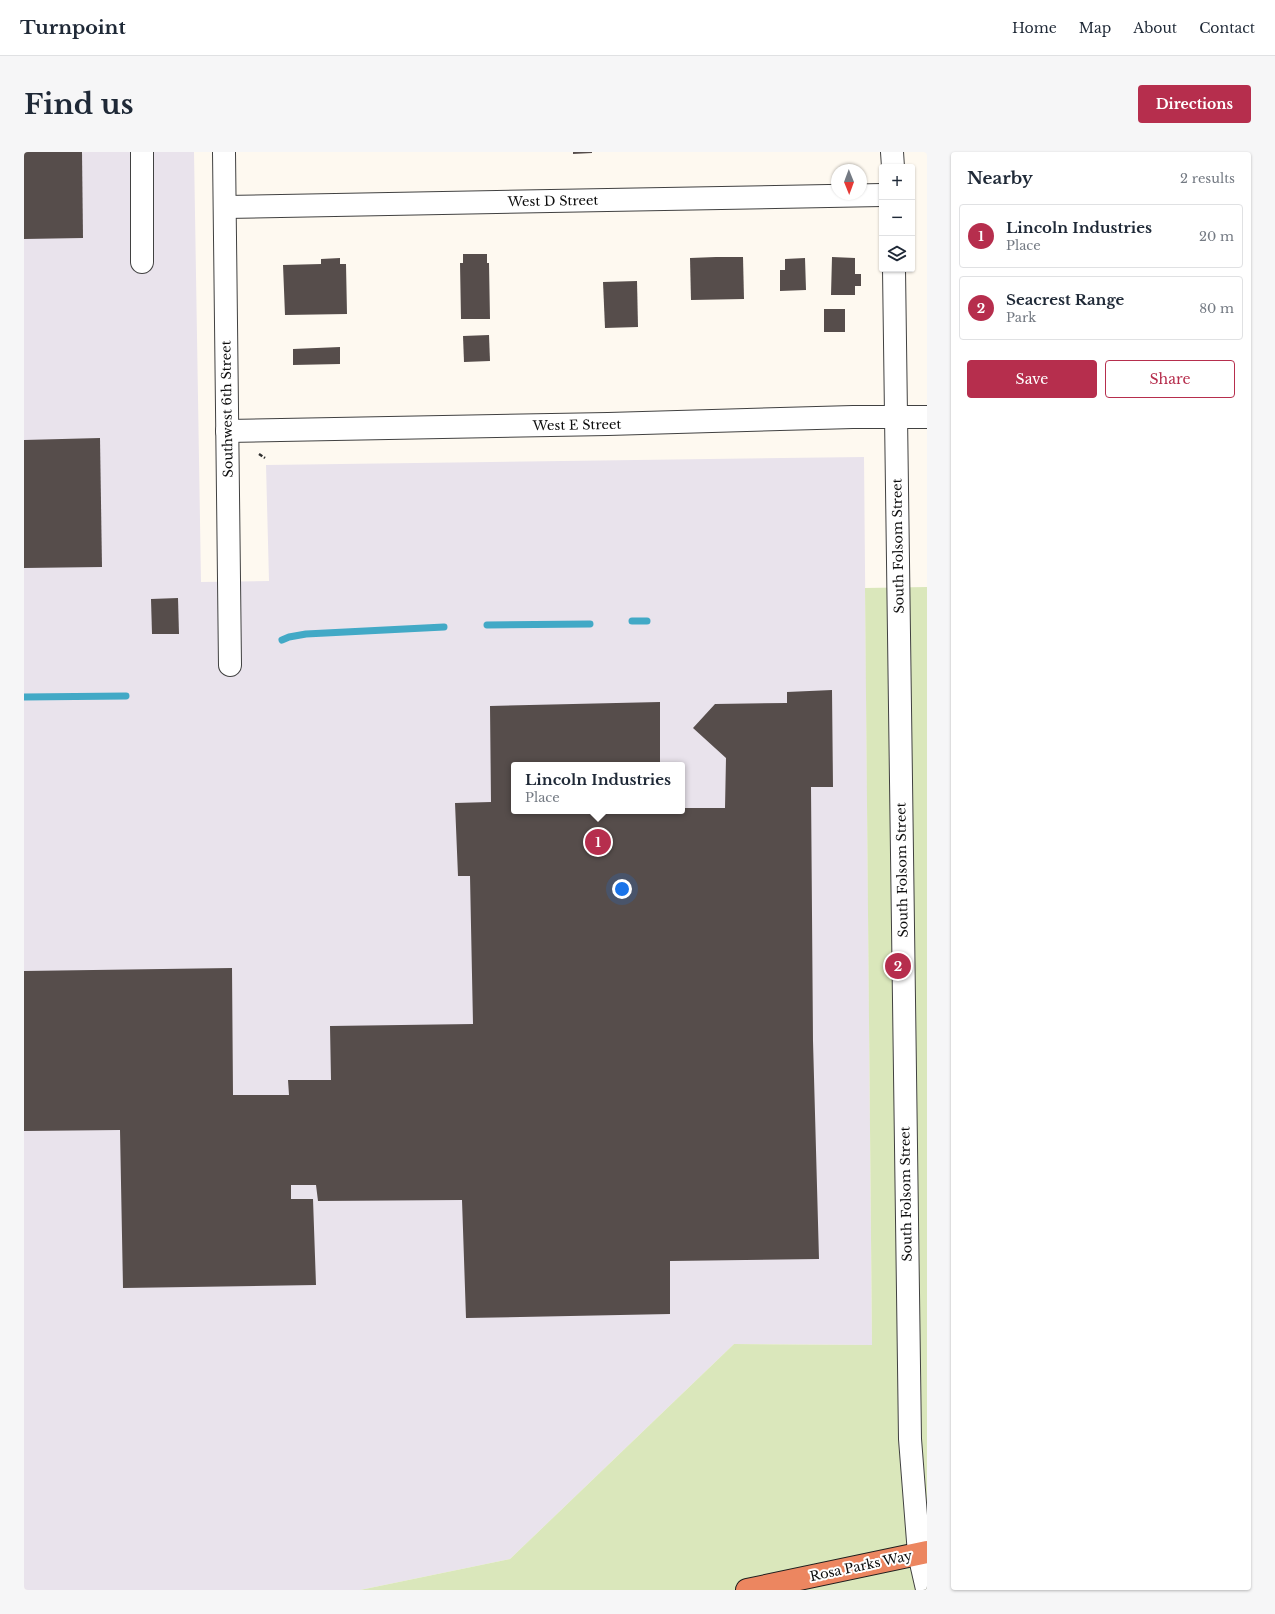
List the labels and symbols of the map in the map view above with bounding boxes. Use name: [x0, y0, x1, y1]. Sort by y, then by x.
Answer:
north arrow: [831, 164, 867, 200]
street label: West D Street: [507, 192, 599, 210]
street label: Southwest 6th Street: [217, 340, 237, 478]
street label: West E Street: [532, 416, 622, 434]
street label: South Folsom Street: [888, 478, 908, 614]
street label: South Folsom Street: [892, 802, 912, 938]
pin: 1: [585, 827, 611, 857]
your location: [612, 879, 632, 899]
pin: 2: [885, 951, 911, 981]
street label: South Folsom Street: [896, 1126, 916, 1262]
street label: Rosa Parks Way: [808, 1547, 914, 1585]

